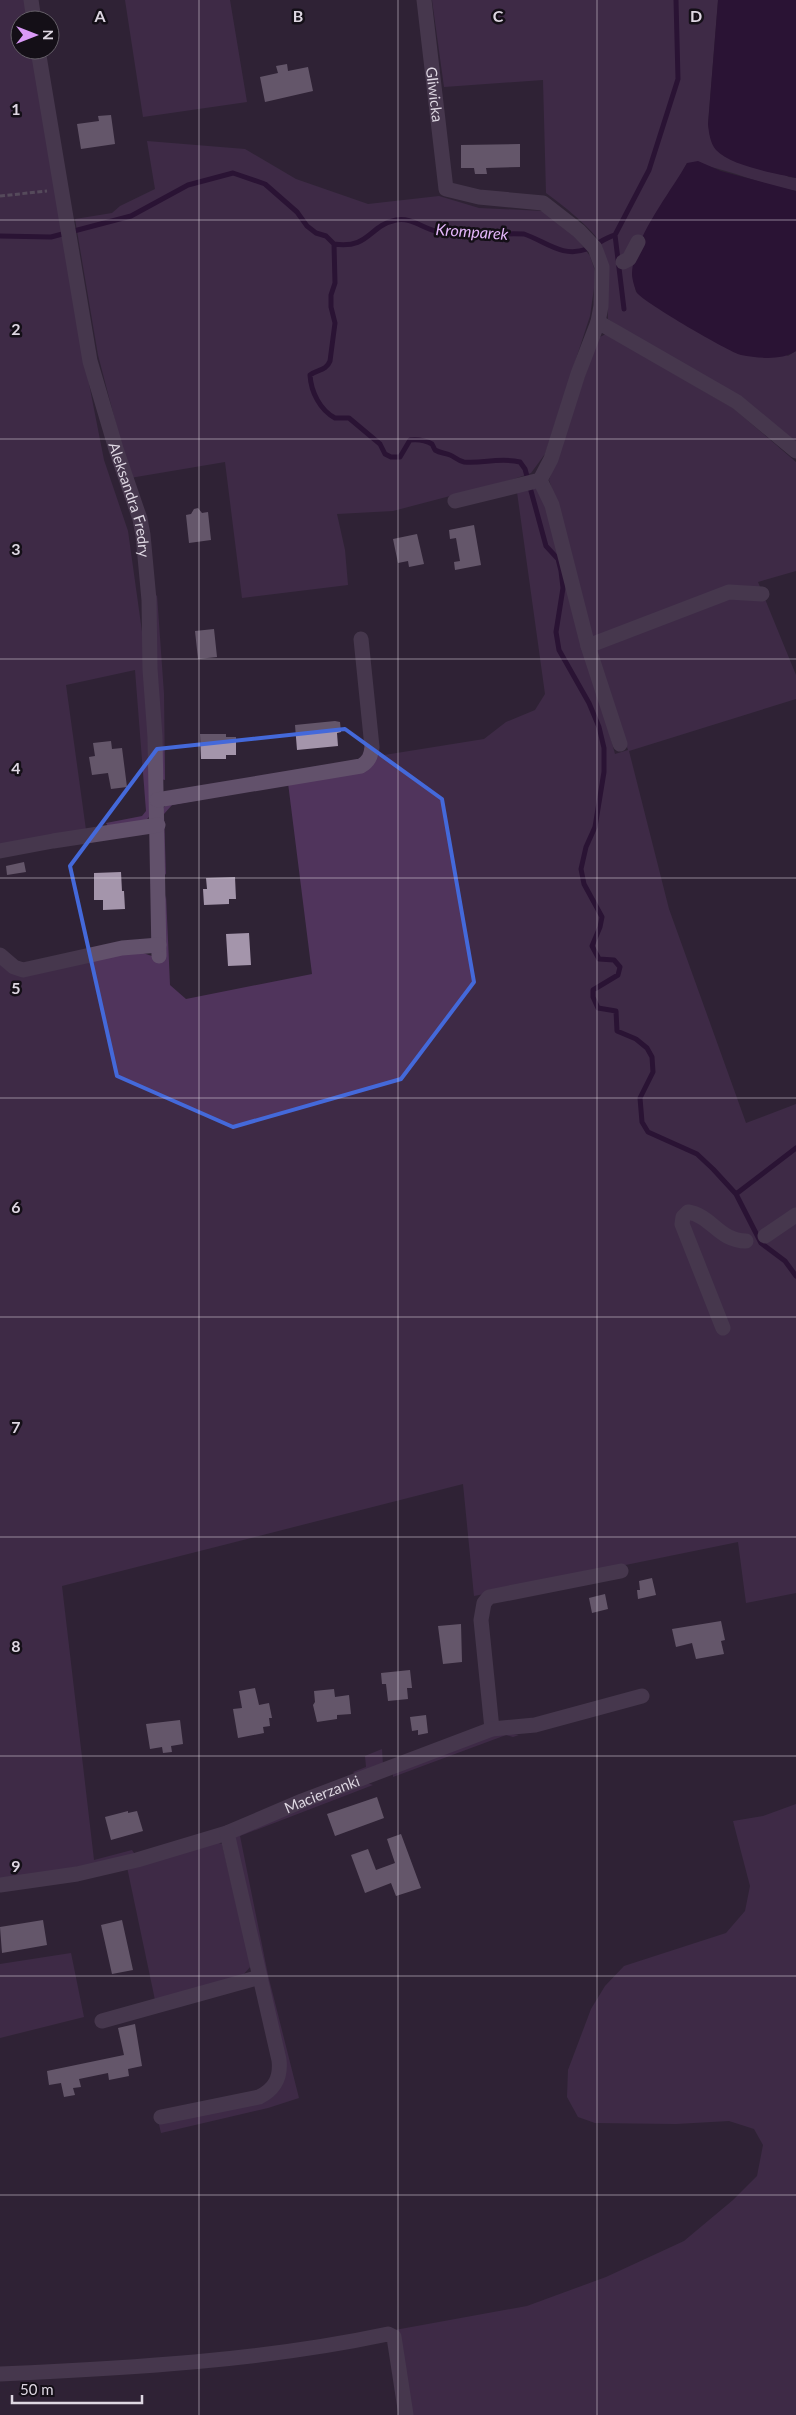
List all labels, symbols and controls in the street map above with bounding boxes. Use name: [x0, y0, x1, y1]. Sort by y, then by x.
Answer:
text: A: [93, 6, 106, 25]
text: B: [293, 6, 303, 25]
text: C: [493, 6, 504, 25]
text: D: [690, 6, 702, 25]
north arrow: [10, 10, 60, 60]
text: N: [40, 30, 57, 40]
street label: Gliwicka: [423, 66, 447, 123]
text: 1: [11, 99, 21, 118]
water label: Kromparek: [435, 219, 509, 243]
text: 2: [11, 319, 21, 338]
street label: Aleksandra Fredry: [105, 440, 154, 558]
text: 3: [11, 539, 21, 558]
text: 4: [11, 758, 21, 777]
text: 5: [11, 978, 21, 997]
text: 6: [11, 1197, 21, 1216]
text: 7: [11, 1417, 21, 1436]
text: 8: [11, 1636, 21, 1655]
street label: Macierzanki: [281, 1771, 362, 1817]
text: 9: [11, 1856, 21, 1875]
scale bar: [12, 2372, 142, 2404]
text: 50 m: [20, 2380, 54, 2398]

